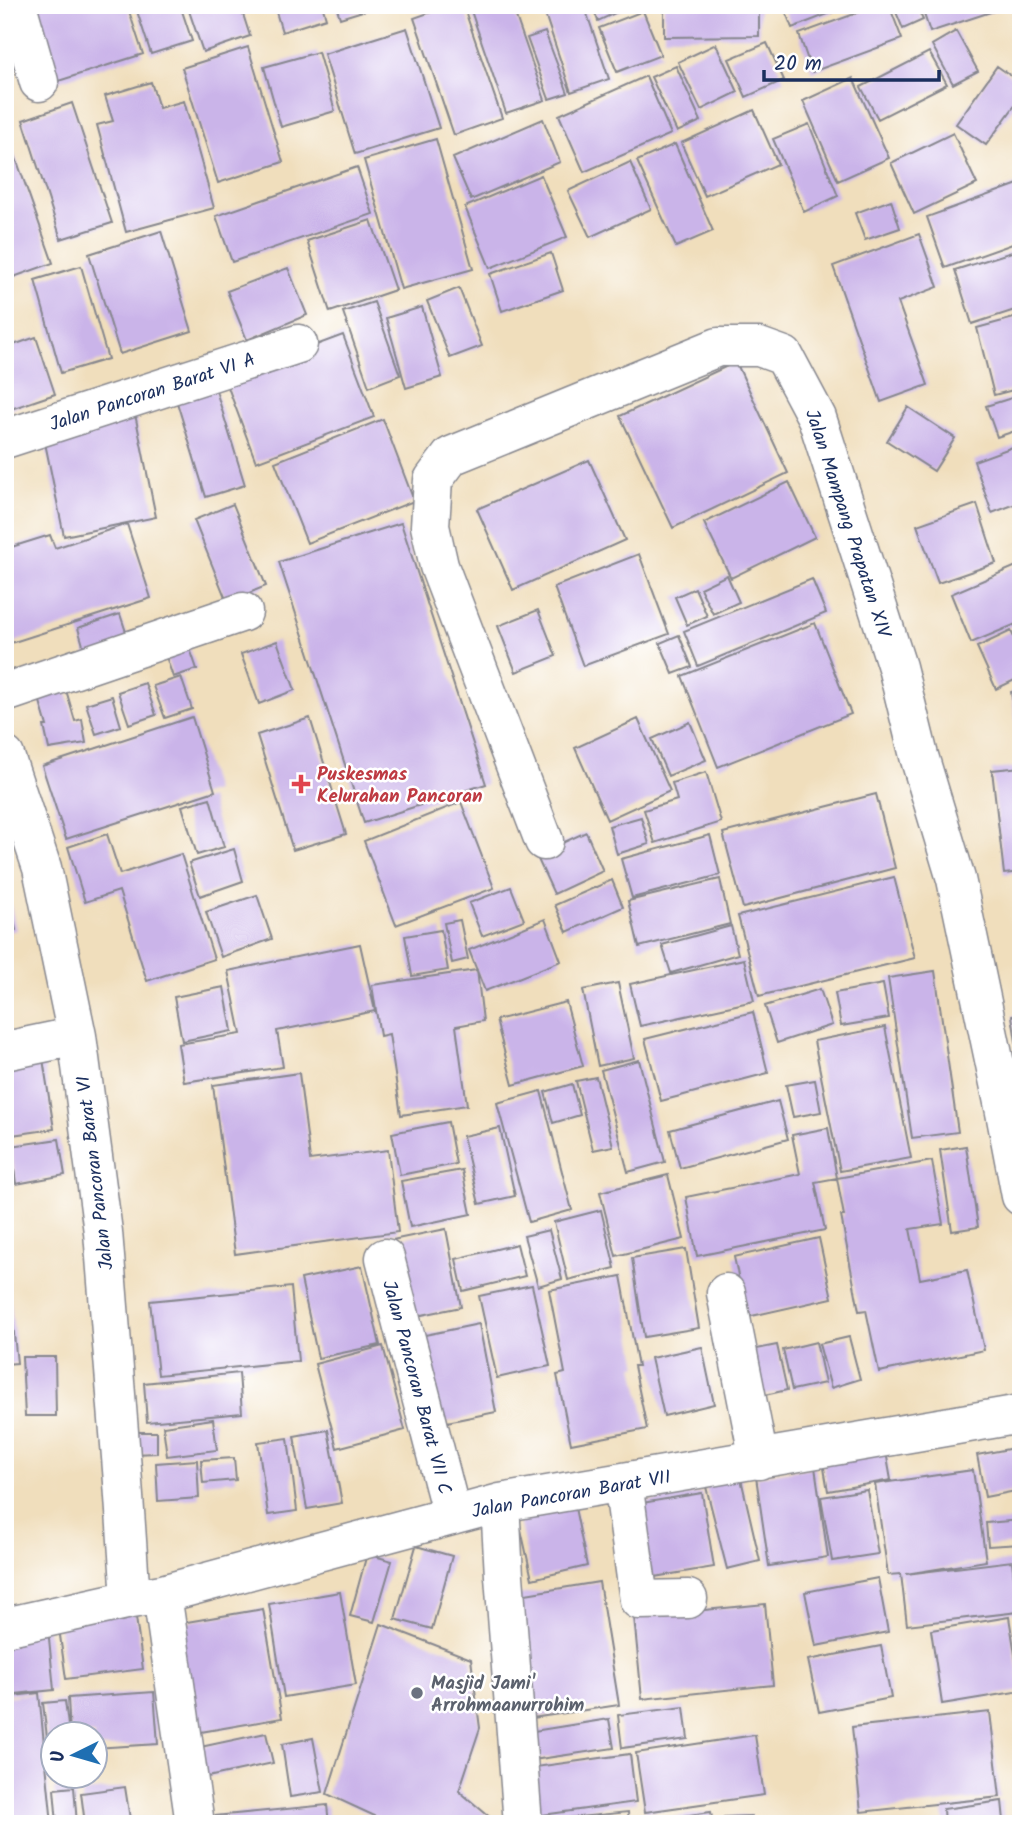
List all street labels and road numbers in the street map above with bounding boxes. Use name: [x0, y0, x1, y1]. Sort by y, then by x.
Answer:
street label: Jalan Pancoran Barat VI A: [46, 345, 259, 440]
street label: Jalan Mampang Prapatan XIV: [796, 406, 899, 643]
street label: Jalan Pancoran Barat VI: [69, 1074, 123, 1272]
street label: Jalan Pancoran Barat VII C: [373, 1277, 459, 1498]
street label: Jalan Pancoran Barat VII: [469, 1463, 673, 1527]

